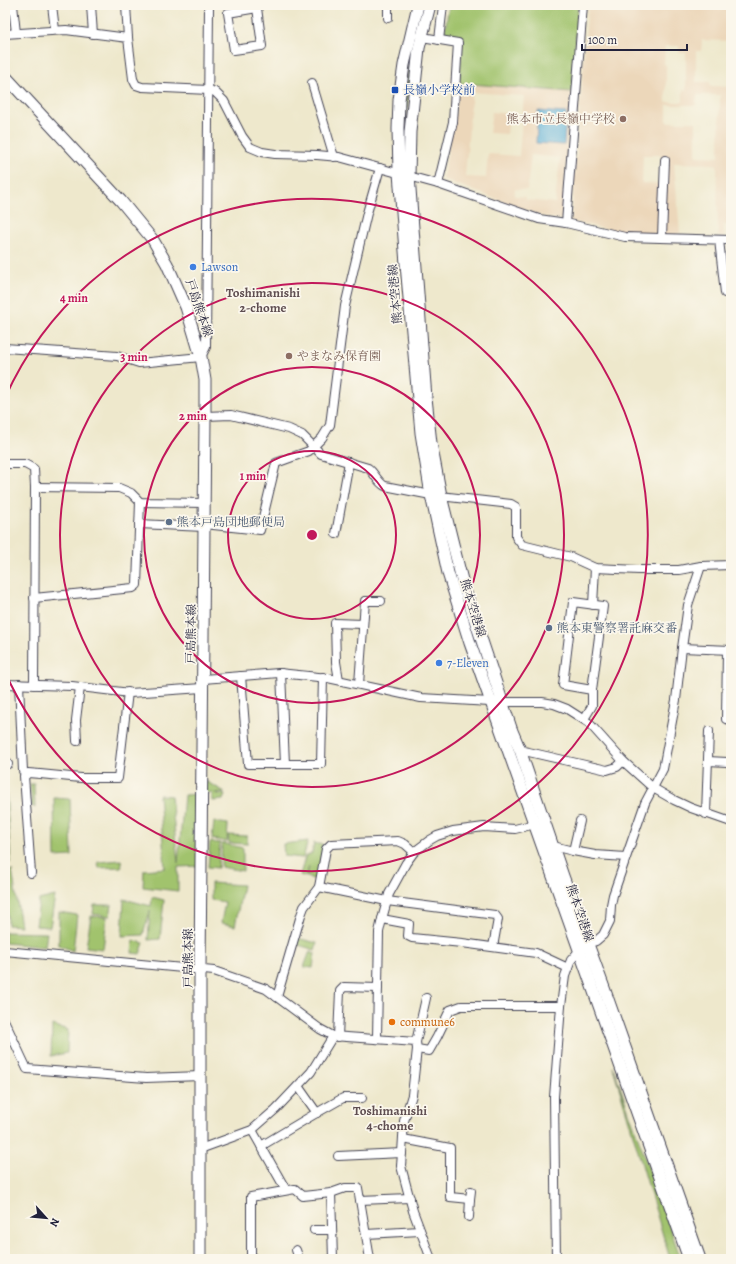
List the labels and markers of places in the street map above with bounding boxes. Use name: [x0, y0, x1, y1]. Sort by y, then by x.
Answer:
place label: 長嶺小学校前: [403, 82, 475, 98]
marker: 長嶺小学校前: [390, 85, 400, 95]
place label: 熊本市立長嶺中学校: [507, 111, 615, 127]
marker: 熊本市立長嶺中学校: [618, 114, 628, 124]
place label: Lawson: [201, 259, 239, 275]
marker: Lawson: [188, 262, 198, 272]
place label: やまなみ保育園: [297, 348, 381, 364]
marker: やまなみ保育園: [284, 351, 294, 361]
place label: 熊本戸島団地郵便局: [177, 514, 285, 530]
marker: 熊本戸島団地郵便局: [164, 517, 174, 527]
centre of rings: [305, 528, 319, 542]
place label: 熊本東警察署託麻交番: [557, 620, 677, 636]
marker: 熊本東警察署託麻交番: [544, 623, 554, 633]
place label: 7-Eleven: [447, 655, 489, 671]
marker: 7-Eleven: [434, 658, 444, 668]
place label: commune6: [400, 1014, 455, 1030]
marker: commune6: [387, 1017, 397, 1027]

